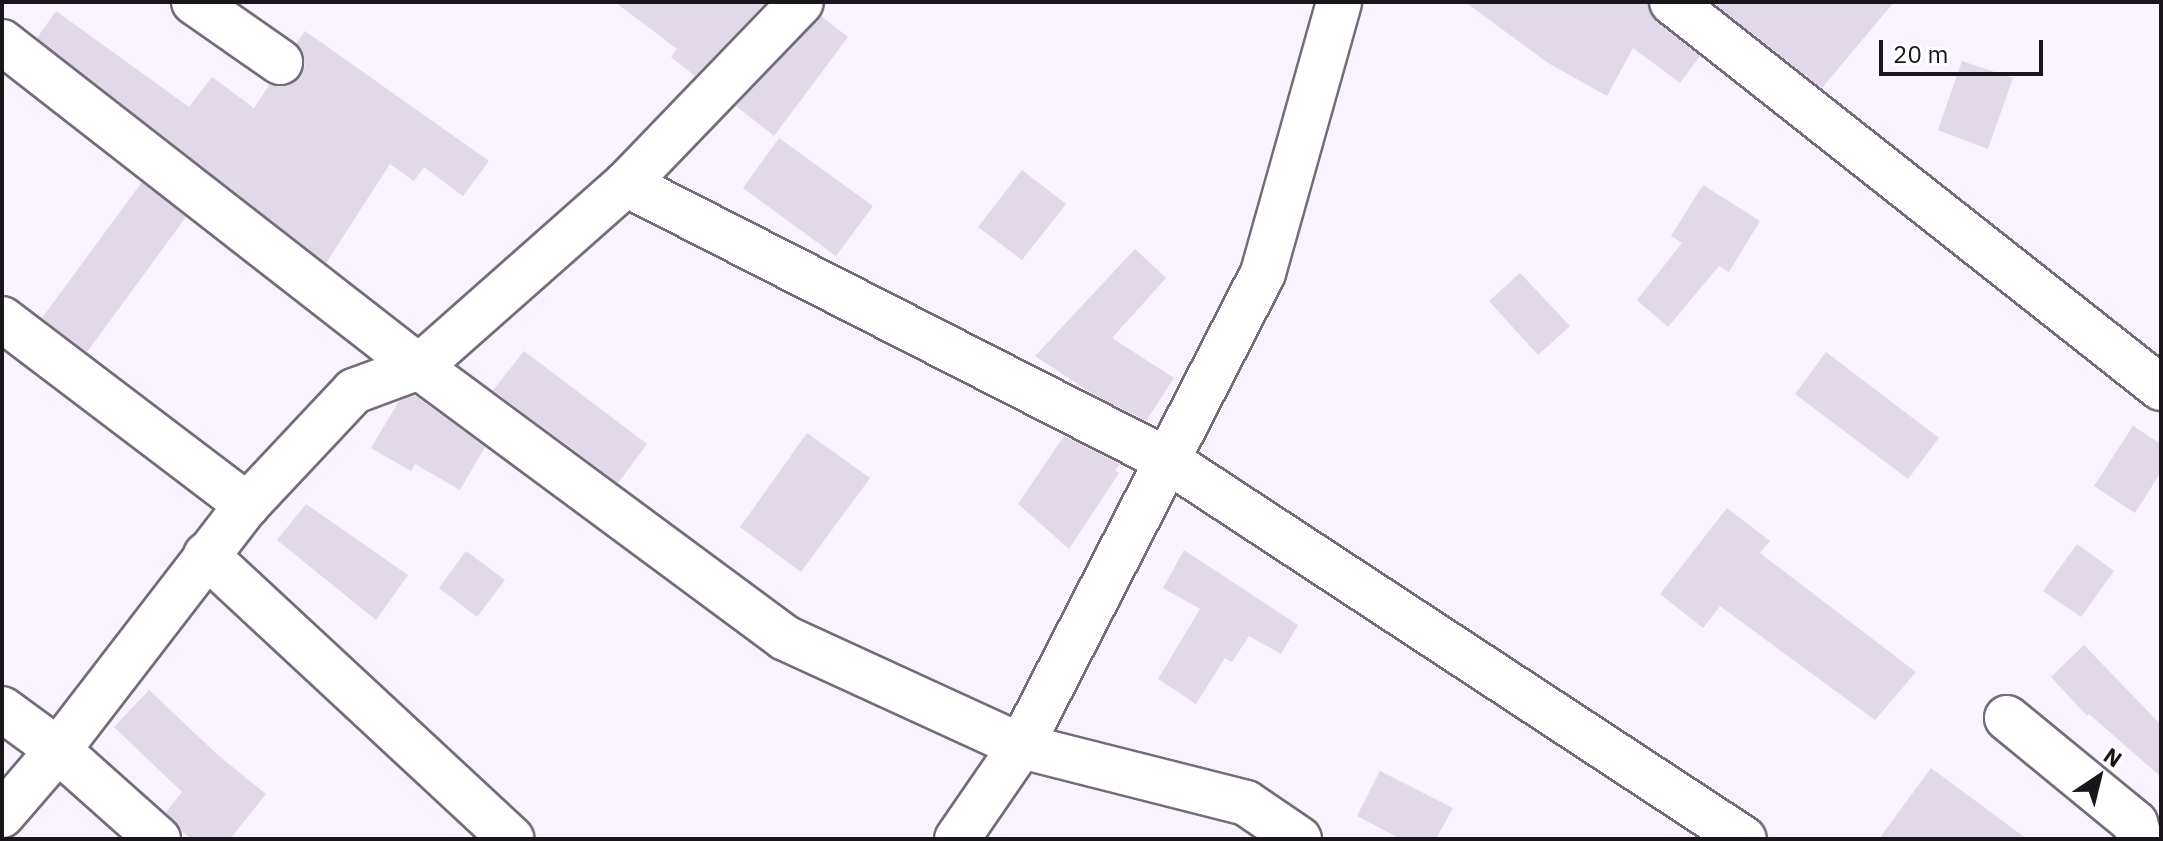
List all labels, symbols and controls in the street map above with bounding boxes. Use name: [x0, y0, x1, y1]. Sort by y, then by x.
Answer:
scale bar: [1883, 24, 2047, 74]
text: 20 m: [1893, 38, 1948, 70]
north arrow: [2059, 737, 2139, 817]
text: N: [2098, 740, 2128, 773]

